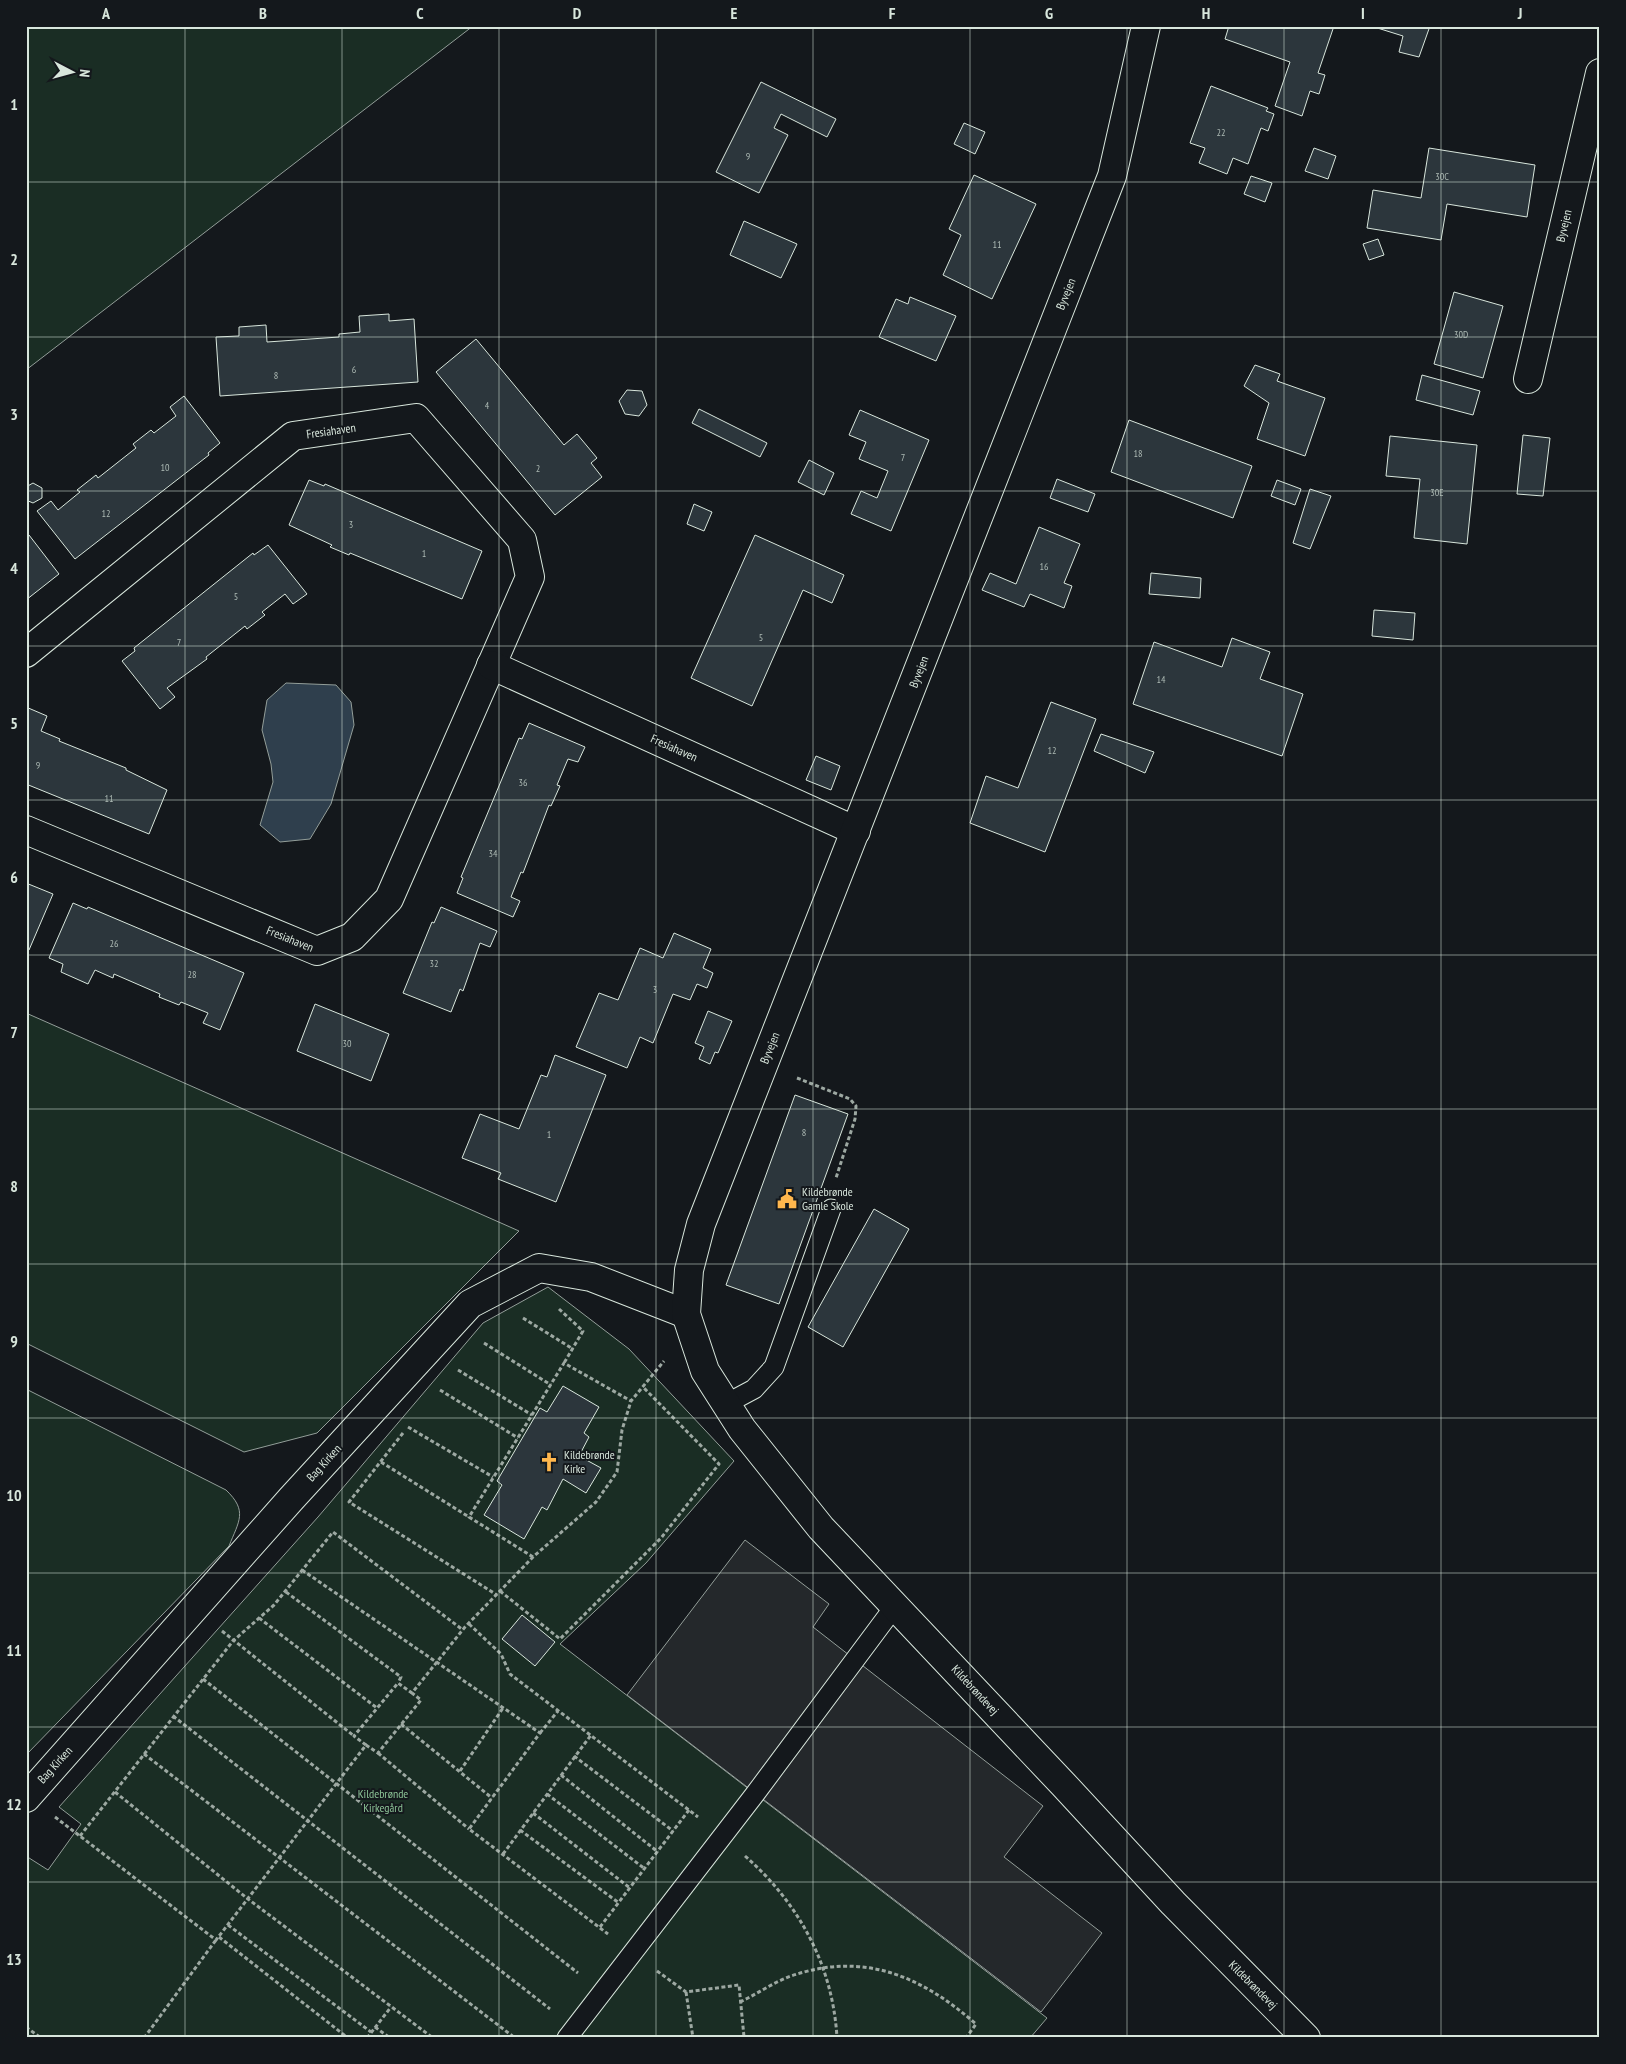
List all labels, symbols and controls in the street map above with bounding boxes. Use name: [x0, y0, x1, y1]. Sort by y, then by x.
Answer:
text: A: [101, 3, 111, 23]
text: B: [259, 3, 267, 23]
text: C: [416, 3, 424, 23]
text: D: [573, 3, 582, 23]
text: E: [731, 3, 738, 23]
text: F: [889, 3, 896, 23]
text: G: [1045, 3, 1053, 23]
text: H: [1202, 3, 1210, 23]
text: I: [1361, 3, 1365, 23]
text: J: [1517, 3, 1522, 23]
north arrow: [48, 48, 98, 98]
text: N: [76, 69, 94, 78]
text: 1: [10, 94, 18, 114]
house number: 22: [1217, 126, 1226, 139]
house number: 9: [746, 150, 750, 163]
house number: 30C: [1435, 170, 1449, 183]
street label: Byvejen: [1553, 208, 1575, 244]
house number: 11: [993, 238, 1002, 251]
text: 2: [10, 249, 18, 269]
street label: Byvejen: [1052, 276, 1079, 312]
house number: 30D: [1454, 328, 1468, 341]
house number: 6: [352, 363, 357, 376]
house number: 8: [274, 369, 278, 382]
house number: 4: [485, 399, 490, 412]
text: 3: [10, 404, 18, 424]
street label: Fresiahaven: [305, 420, 357, 441]
house number: 18: [1134, 447, 1143, 460]
house number: 7: [901, 451, 905, 464]
house number: 10: [161, 461, 170, 474]
house number: 2: [536, 462, 540, 475]
house number: 30E: [1430, 486, 1444, 499]
house number: 12: [102, 507, 111, 520]
house number: 3: [349, 518, 353, 531]
house number: 1: [422, 547, 426, 560]
text: 4: [10, 558, 18, 578]
house number: 16: [1040, 560, 1049, 573]
house number: 5: [234, 590, 238, 603]
house number: 5: [759, 631, 763, 644]
house number: 7: [177, 636, 181, 649]
street label: Byvejen: [906, 654, 931, 690]
house number: 14: [1157, 673, 1166, 686]
text: 5: [10, 713, 18, 733]
street label: Fresiahaven: [648, 731, 700, 764]
house number: 12: [1048, 744, 1057, 757]
house number: 9: [36, 759, 40, 772]
house number: 36: [519, 776, 528, 789]
house number: 11: [105, 792, 114, 805]
house number: 34: [489, 847, 498, 860]
text: 6: [10, 867, 18, 887]
street label: Fresiahaven: [264, 922, 316, 955]
house number: 26: [110, 937, 119, 950]
house number: 32: [430, 957, 439, 970]
house number: 28: [188, 968, 197, 981]
house number: 3: [653, 983, 657, 996]
text: 7: [10, 1022, 18, 1042]
street label: Byvejen: [756, 1030, 783, 1066]
house number: 30: [343, 1037, 352, 1050]
house number: 8: [802, 1126, 806, 1139]
house number: 1: [547, 1128, 551, 1141]
text: 8: [10, 1176, 18, 1196]
place label: Kildebrønde Gamle Skole: [802, 1184, 853, 1213]
public building icon: Kildebrønde Gamle Skole: [776, 1188, 798, 1210]
text: 9: [10, 1331, 18, 1351]
street label: Bag Kirken: [303, 1441, 344, 1484]
place label: Kildebrønde Kirke: [564, 1447, 615, 1476]
church icon: Kildebrønde Kirke: [538, 1451, 560, 1473]
text: 10: [6, 1485, 22, 1505]
text: 11: [6, 1640, 22, 1660]
street label: Kildebrøndevej: [949, 1662, 1002, 1718]
street label: Bag Kirken: [34, 1743, 75, 1786]
park label: Kildebrønde Kirkegård: [358, 1786, 408, 1815]
text: 12: [6, 1794, 22, 1814]
text: 13: [6, 1949, 22, 1969]
street label: Kildebrøndevej: [1226, 1957, 1281, 2012]

